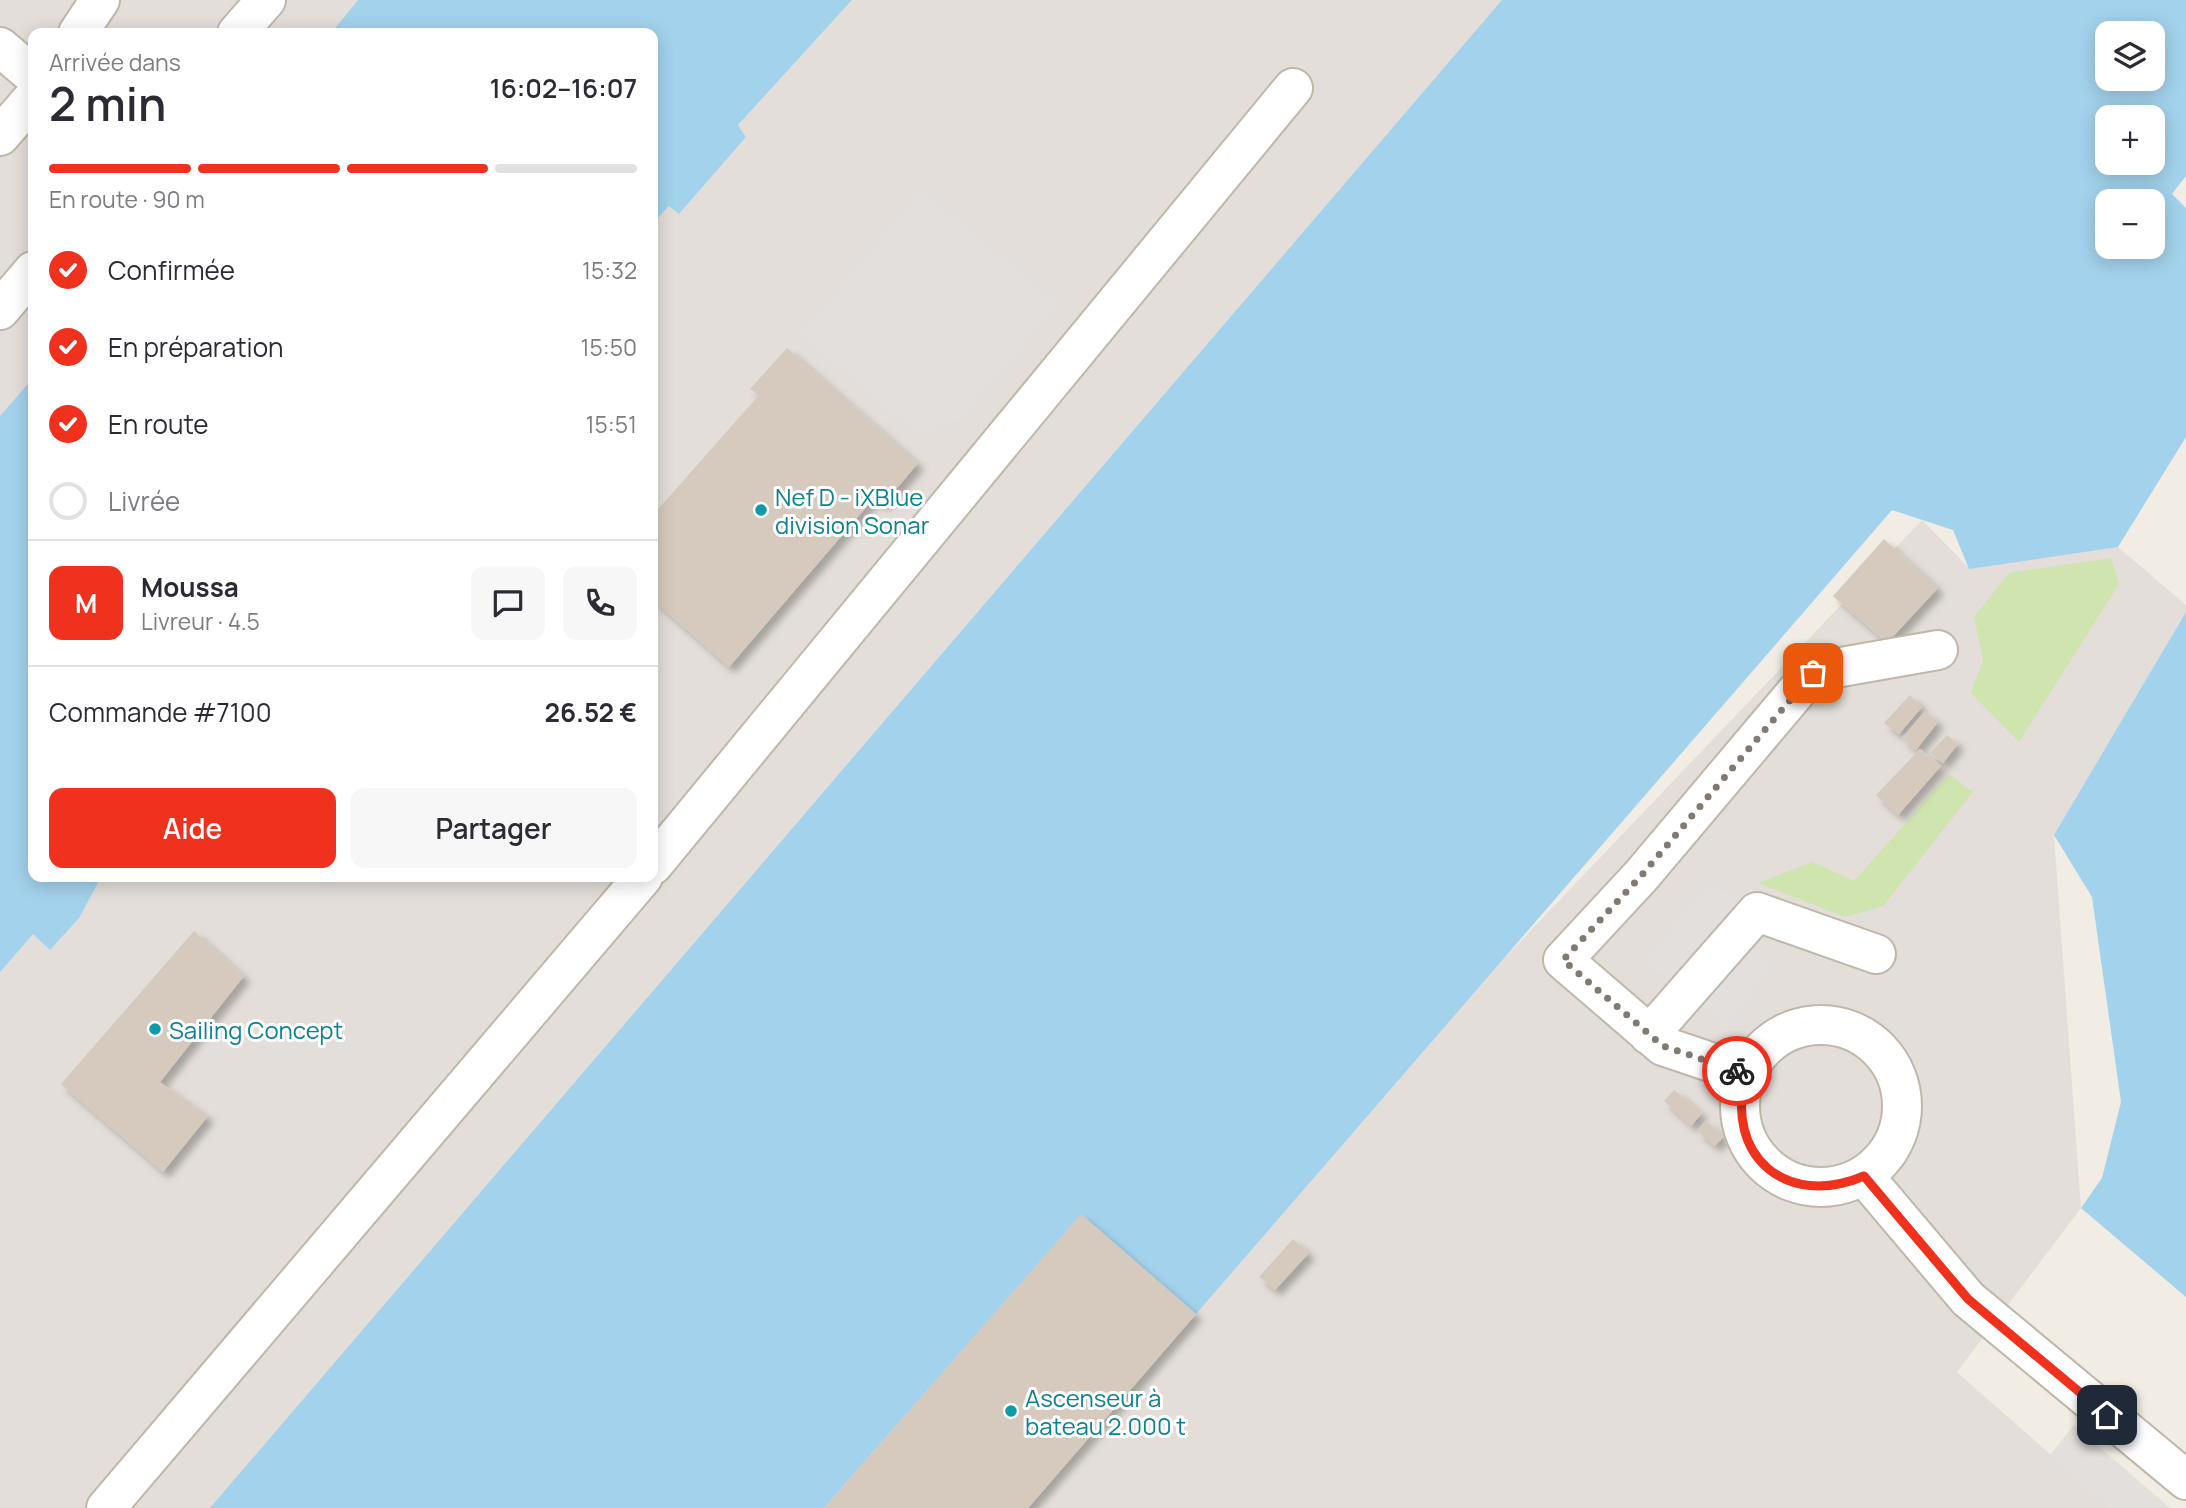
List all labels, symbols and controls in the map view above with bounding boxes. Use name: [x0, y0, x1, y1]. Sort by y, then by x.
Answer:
map controls: [2095, 21, 2165, 259]
button: layers: [2095, 21, 2165, 91]
text: Arrivée dans: [49, 46, 181, 78]
text: 16:02–16:07: [490, 70, 637, 106]
text: 2 min: [49, 72, 166, 135]
button: +: [2095, 105, 2165, 175]
text: En route · 90 m: [49, 183, 205, 215]
button: −: [2095, 189, 2165, 259]
icon: check: [49, 251, 87, 289]
text: Confirmée: [108, 252, 235, 288]
text: 15:32: [582, 254, 637, 286]
icon: check: [49, 328, 87, 366]
text: En préparation: [108, 329, 283, 365]
text: 15:50: [581, 331, 637, 363]
icon: check: [49, 405, 87, 443]
text: En route: [108, 406, 209, 442]
text: 15:51: [586, 408, 637, 440]
place label: Nef D - iXBlue division Sonar: [775, 480, 930, 541]
text: Livrée: [108, 483, 180, 519]
marker: Nef D - iXBlue division Sonar: [753, 502, 769, 518]
button: chat: [471, 566, 545, 640]
button: phone: [563, 566, 637, 640]
text: Moussa: [141, 569, 239, 605]
text: M: [75, 585, 97, 621]
text: Livreur · 4.5: [141, 605, 260, 637]
pin: [1783, 643, 1843, 703]
icon: bag: [1794, 654, 1832, 692]
text: Commande #7100: [49, 694, 272, 730]
text: 26.52 €: [544, 694, 637, 730]
button: Aide: [49, 788, 336, 868]
button: Partager: [350, 788, 637, 868]
place label: Sailing Concept: [169, 1013, 343, 1046]
marker: Sailing Concept: [147, 1021, 163, 1037]
courier: [1702, 1036, 1772, 1106]
icon: bike: [1718, 1052, 1756, 1090]
place label: Ascenseur à bateau 2.000 t: [1025, 1381, 1186, 1442]
pin: [2077, 1385, 2137, 1445]
icon: home: [2088, 1396, 2126, 1434]
marker: Ascenseur à bateau 2.000 t: [1003, 1403, 1019, 1419]

